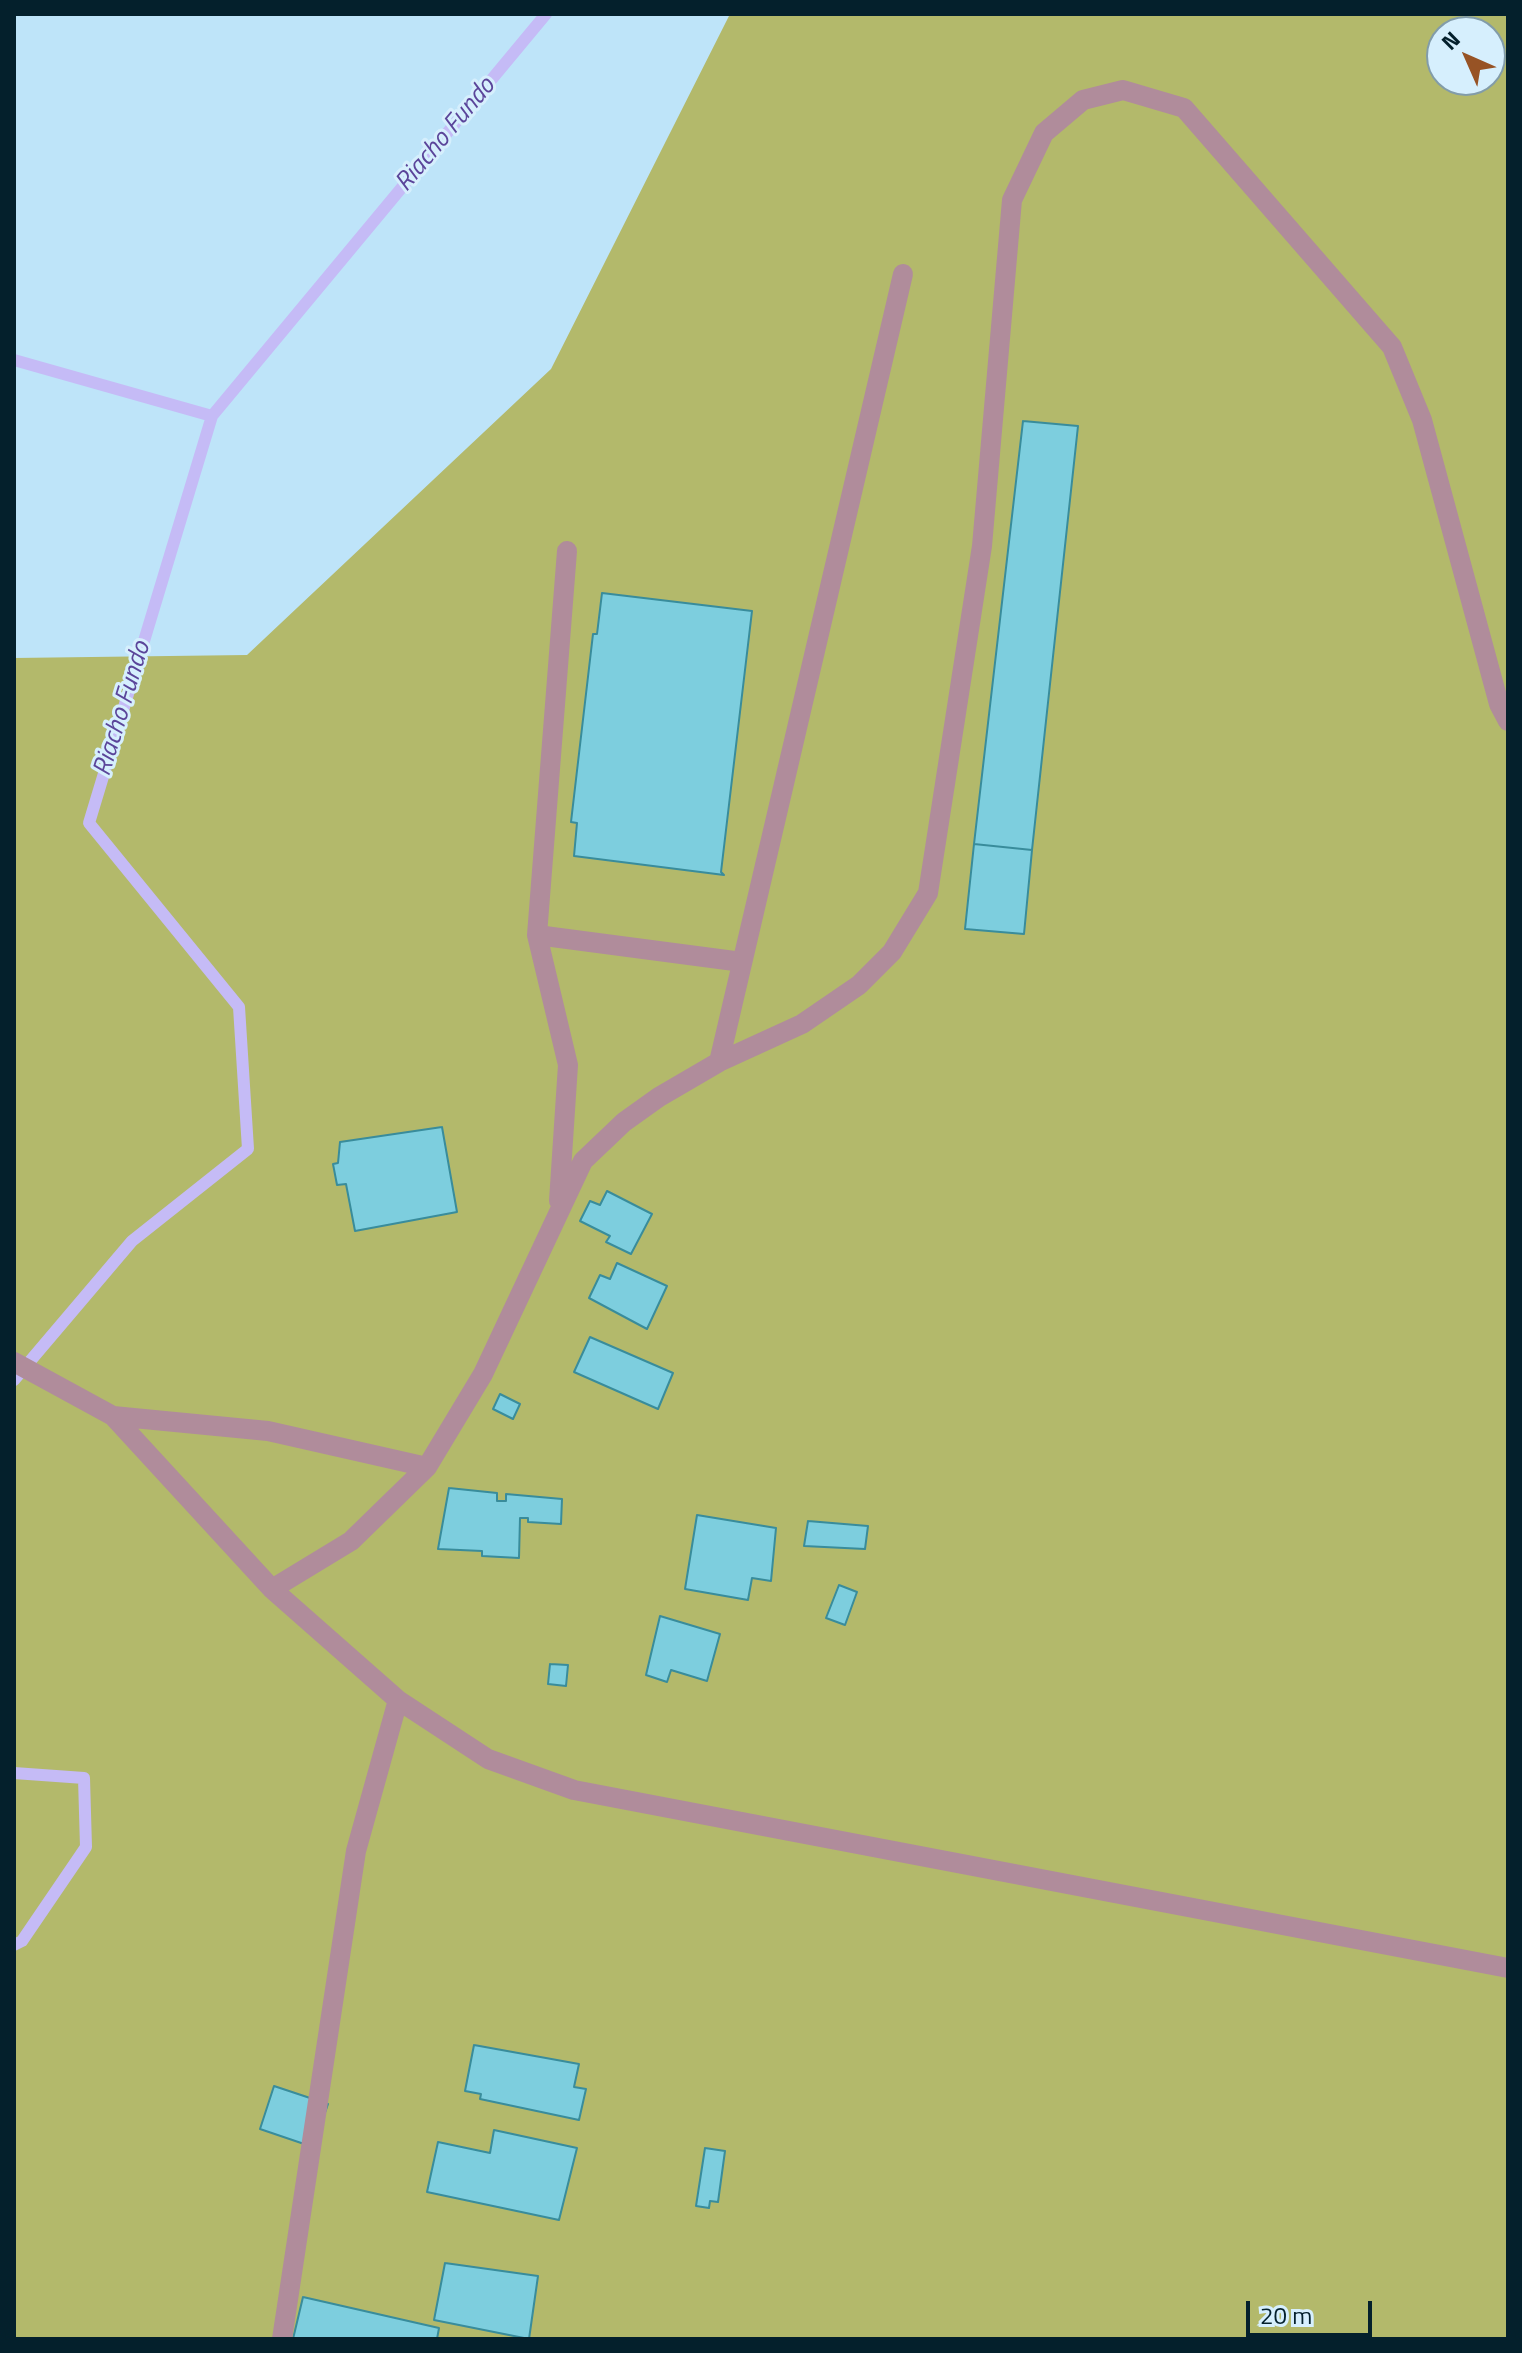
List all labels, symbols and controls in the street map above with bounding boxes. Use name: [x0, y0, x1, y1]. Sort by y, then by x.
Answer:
north arrow: [1426, 16, 1506, 96]
text: N: [1433, 23, 1468, 58]
water label: Riacho Fundo: [389, 72, 503, 198]
water label: Riacho Fundo: [88, 638, 158, 780]
scale bar: [1250, 2285, 1376, 2335]
text: 20 m: [1260, 2297, 1312, 2333]

